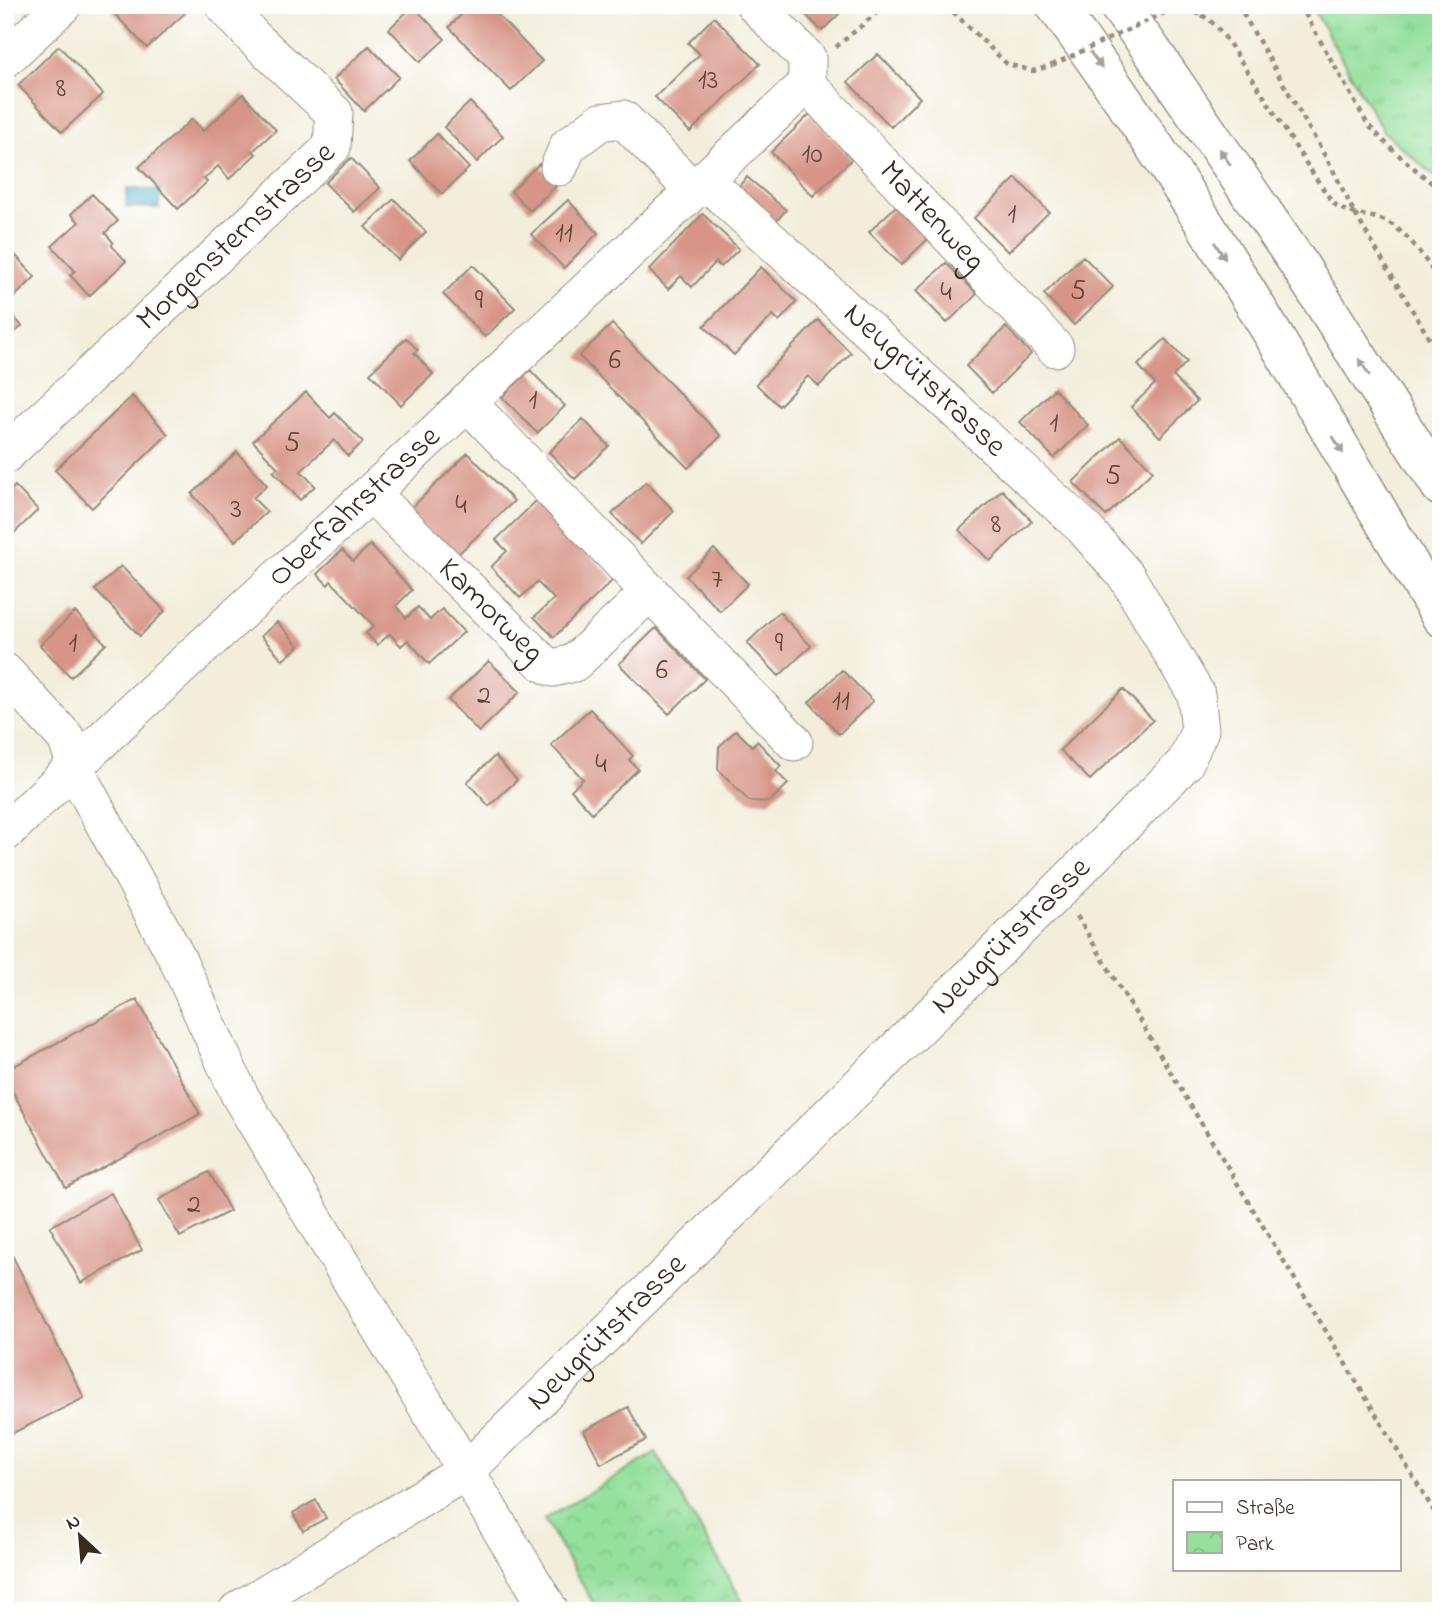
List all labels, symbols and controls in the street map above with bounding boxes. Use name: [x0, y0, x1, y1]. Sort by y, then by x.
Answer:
one-way arrow: [1089, 51, 1103, 69]
house number: 13: [698, 61, 718, 102]
house number: 8: [56, 69, 66, 110]
street label: Morgensternstrasse: [126, 131, 347, 343]
house number: 10: [801, 135, 823, 176]
one-way arrow: [1218, 148, 1232, 166]
street label: Mattenweg: [867, 150, 996, 283]
house number: 1: [1008, 195, 1017, 236]
house number: 11: [555, 214, 573, 255]
one-way arrow: [1213, 241, 1226, 260]
house number: 5: [1070, 271, 1086, 312]
house number: 4: [940, 273, 952, 314]
house number: 9: [475, 281, 484, 322]
street label: Neugrütstrasse: [832, 293, 1017, 470]
house number: 6: [609, 341, 621, 382]
one-way arrow: [1358, 358, 1371, 377]
house number: 1: [529, 381, 538, 422]
house number: 1: [1050, 404, 1059, 445]
street label: Oberfahrstrasse: [258, 415, 452, 599]
house number: 5: [284, 423, 300, 464]
one-way arrow: [1331, 436, 1344, 455]
house number: 5: [1105, 456, 1121, 497]
house number: 4: [455, 486, 467, 527]
house number: 3: [230, 490, 242, 531]
house number: 8: [991, 505, 1001, 546]
street label: Kamorweg: [426, 547, 555, 675]
house number: 7: [711, 560, 723, 601]
house number: 1: [69, 624, 78, 665]
house number: 9: [775, 624, 784, 665]
house number: 6: [656, 651, 668, 692]
house number: 2: [477, 676, 491, 717]
house number: 11: [832, 682, 850, 723]
house number: 4: [595, 745, 607, 786]
street label: Neugrütstrasse: [920, 846, 1103, 1026]
house number: 2: [187, 1185, 201, 1226]
street label: Neugrütstrasse: [516, 1242, 699, 1423]
legend: [1173, 1480, 1400, 1570]
text: Straße: [1236, 1494, 1295, 1524]
north arrow: [46, 1500, 116, 1570]
text: N: [62, 1508, 85, 1538]
text: Park: [1236, 1530, 1275, 1560]

